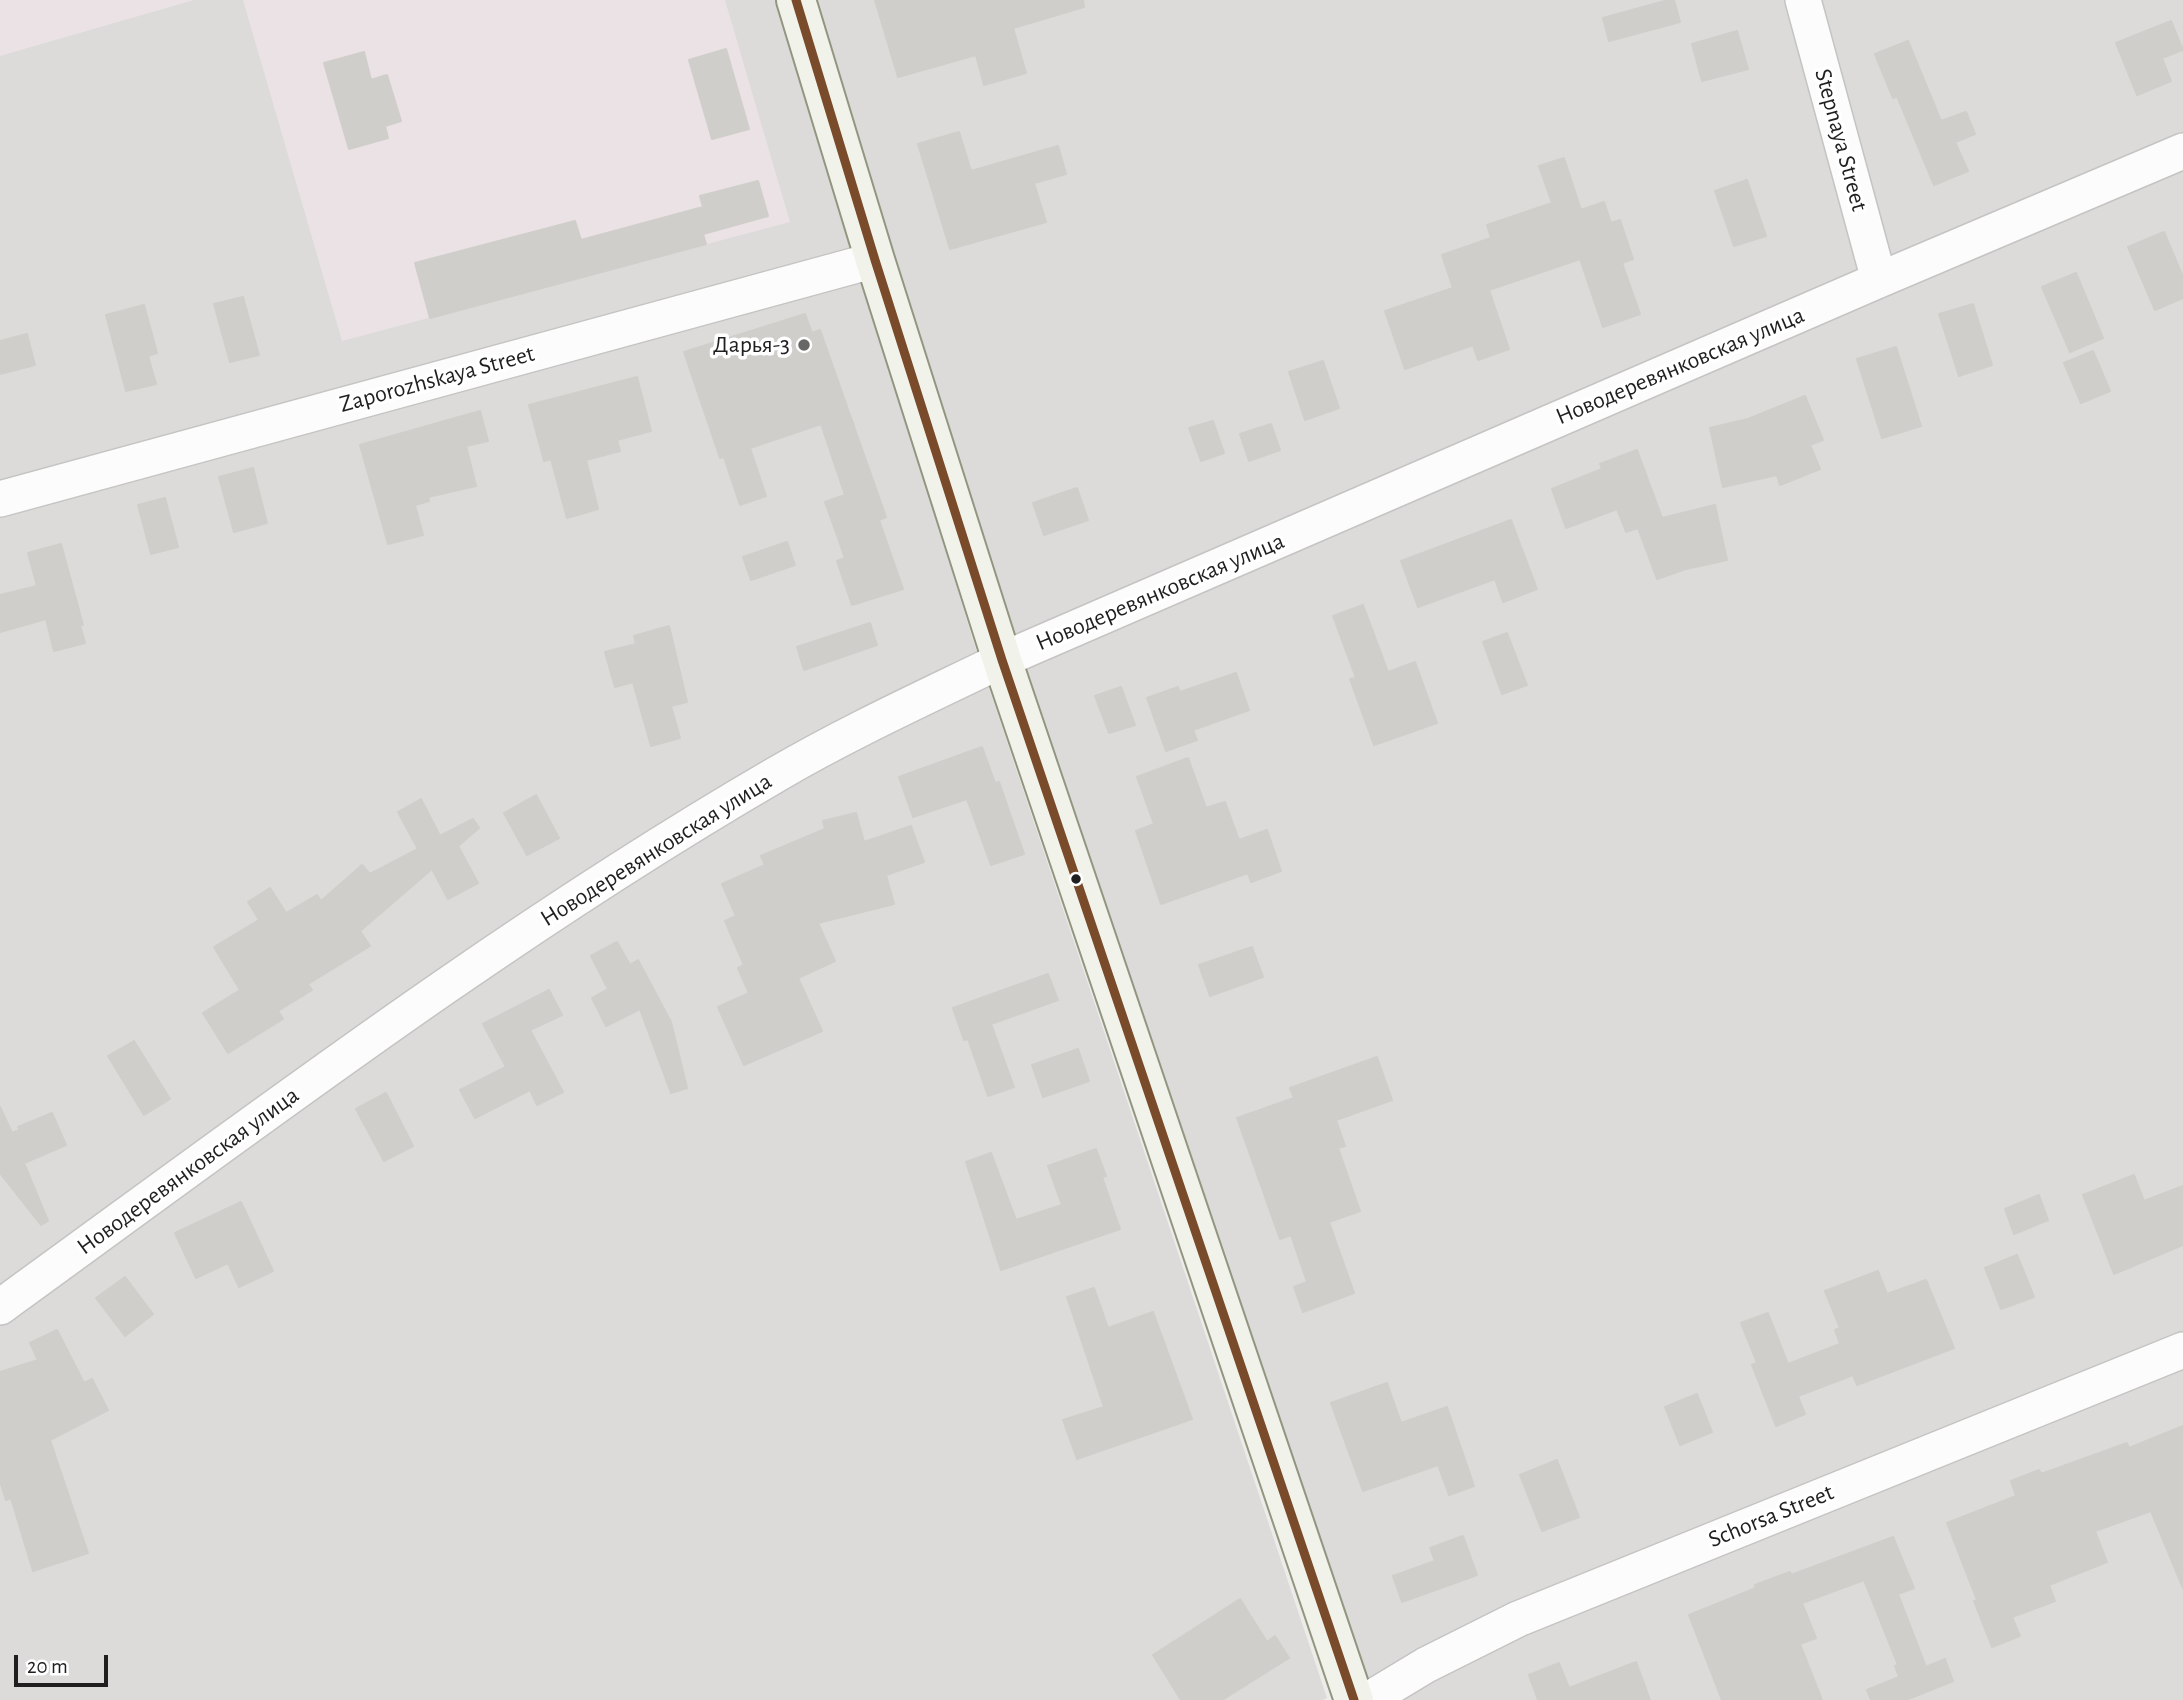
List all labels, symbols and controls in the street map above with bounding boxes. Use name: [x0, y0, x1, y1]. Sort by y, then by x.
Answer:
street label: Stepnaya Street: [1808, 66, 1874, 214]
street label: Новодеревянковская улица: [1551, 301, 1809, 431]
place label: Дарья-3: [713, 331, 790, 359]
marker: Дарья-3: [796, 337, 812, 353]
street label: Zaporozhskaya Street: [336, 339, 538, 419]
street label: Новодеревянковская улица: [1031, 527, 1289, 657]
street label: Новодеревянковская улица: [535, 767, 777, 933]
unlabelled marker: [1069, 872, 1083, 886]
street label: Новодеревянковская улица: [71, 1081, 305, 1261]
street label: Schorsa Street: [1704, 1478, 1838, 1554]
scale bar: [18, 1640, 112, 1684]
text: 20 m: [27, 1656, 68, 1677]

